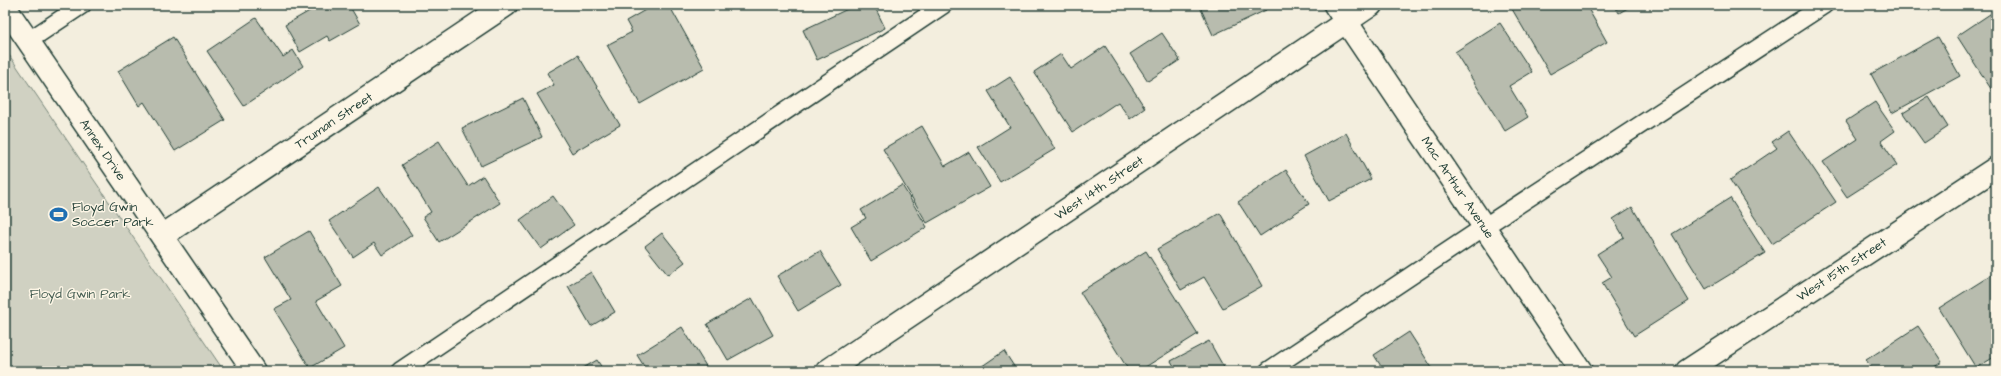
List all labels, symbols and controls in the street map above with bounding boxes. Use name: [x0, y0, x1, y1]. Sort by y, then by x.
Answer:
street label: Truman Street: [291, 87, 377, 153]
street label: Annex Drive: [75, 115, 130, 184]
street label: Mac Arthur Avenue: [1417, 133, 1498, 242]
street label: West 14th Street: [1051, 151, 1148, 224]
place label: Floyd Gwin Soccer Park: [72, 198, 154, 231]
sports icon: Floyd Gwin Soccer Park: [49, 204, 69, 224]
street label: West 15th Street: [1793, 233, 1891, 306]
park label: Floyd Gwin Park: [30, 285, 130, 304]

